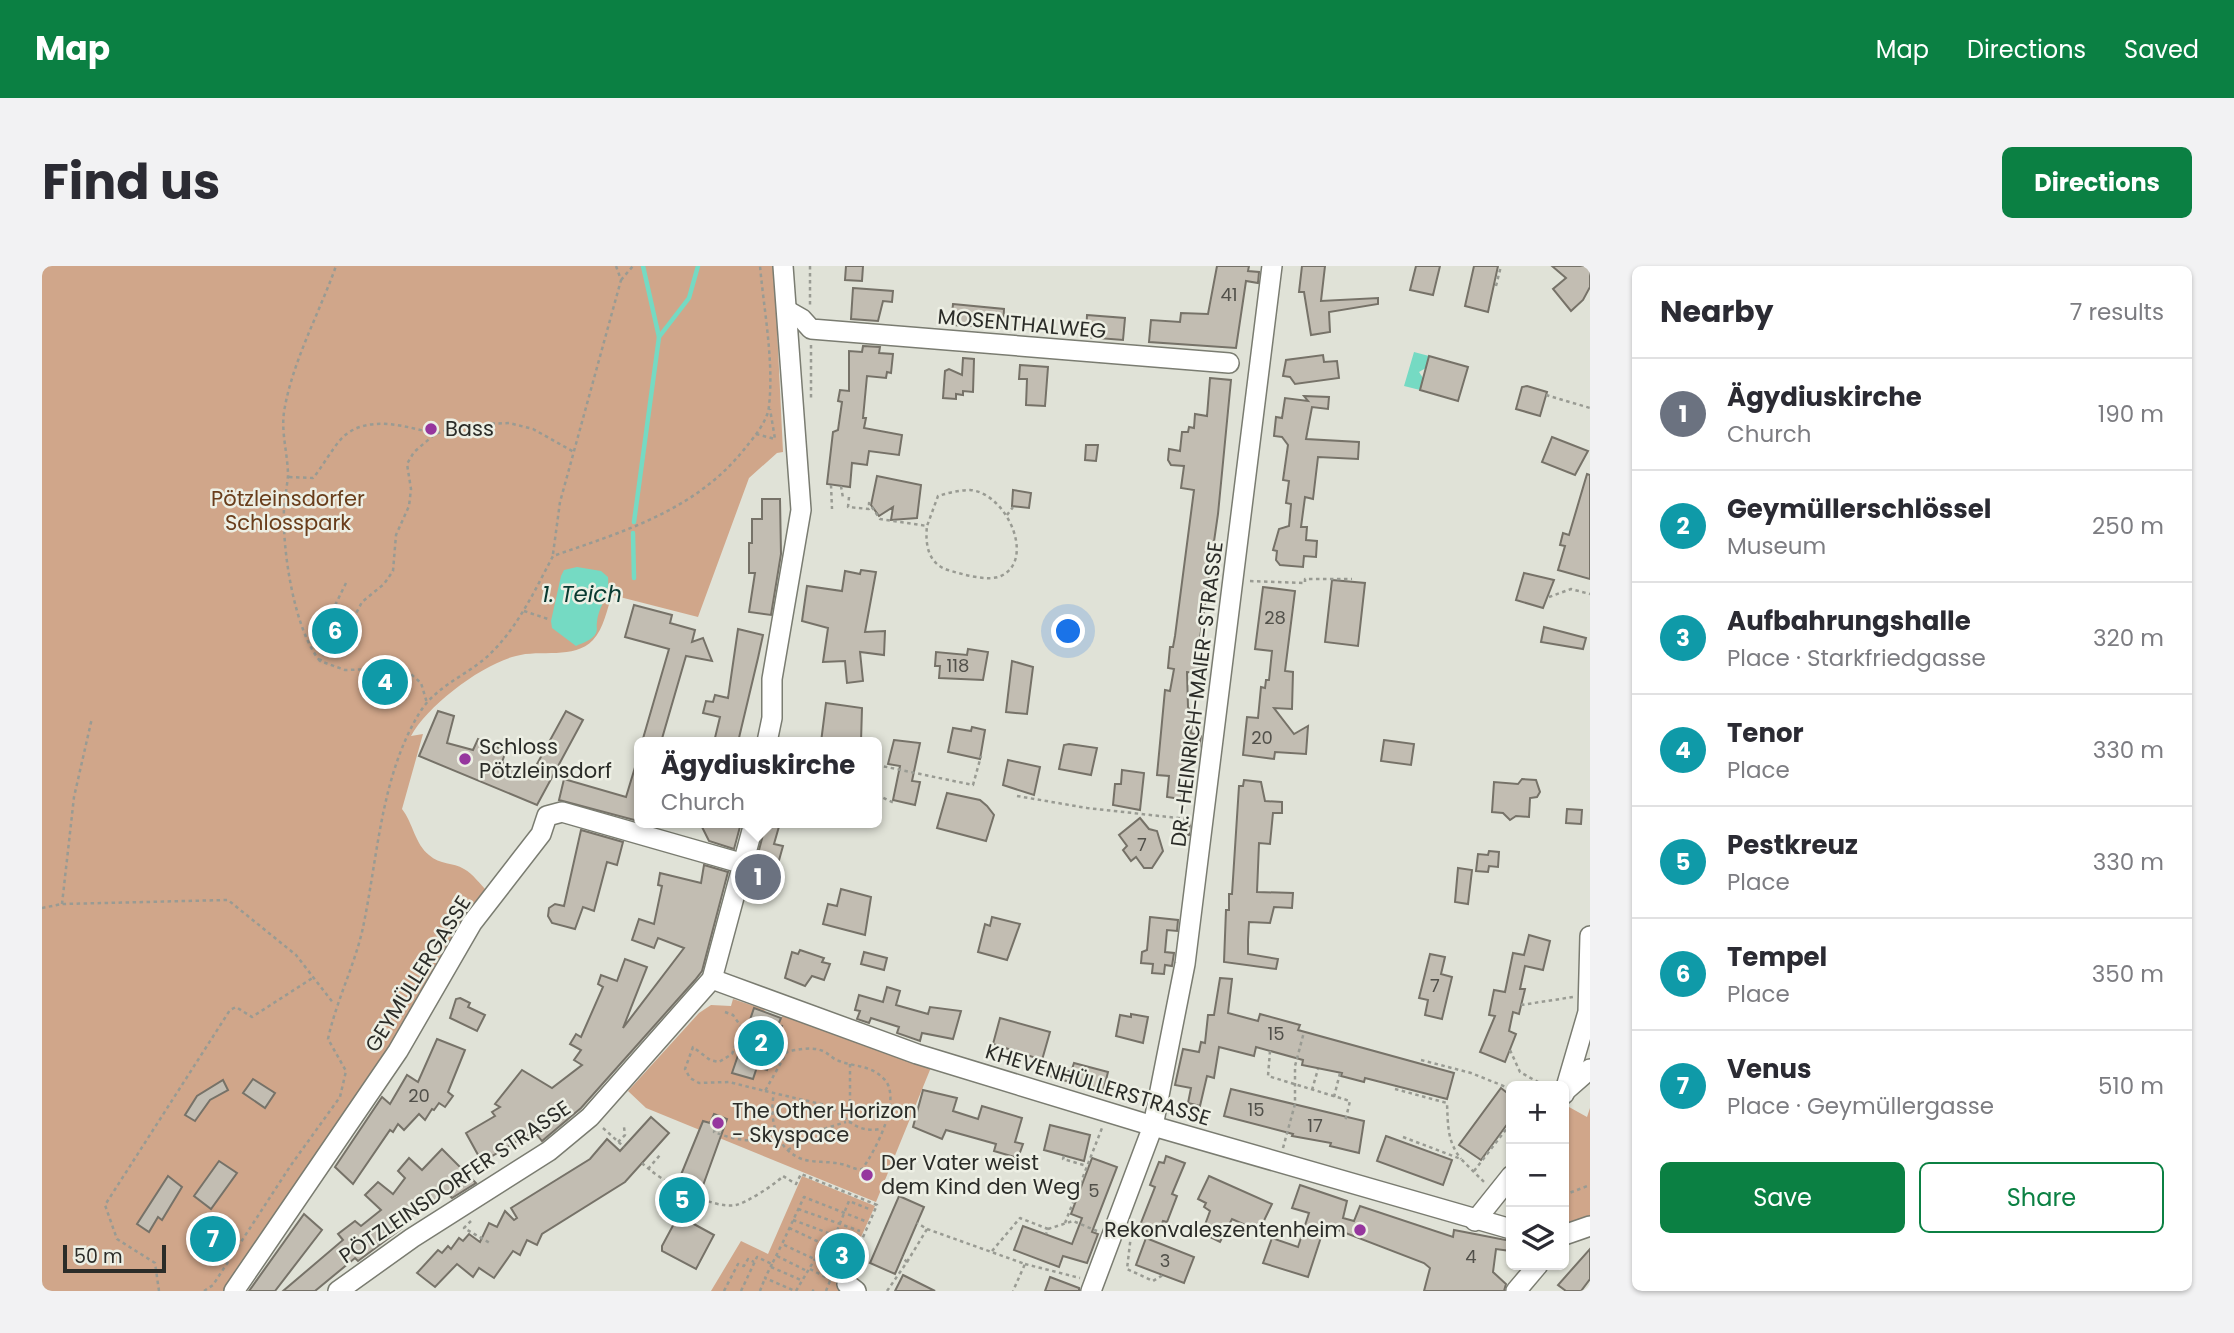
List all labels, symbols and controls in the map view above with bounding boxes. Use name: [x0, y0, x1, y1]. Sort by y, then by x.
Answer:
text: Map: [35, 25, 110, 72]
text: Map: [1876, 33, 1929, 66]
text: Directions: [1967, 33, 2086, 66]
text: Saved: [2124, 33, 2199, 66]
button: Directions: [2002, 147, 2192, 218]
text: Find us: [42, 148, 220, 216]
house number: 41: [1220, 282, 1238, 307]
text: Nearby: [1660, 290, 1774, 333]
text: 7 results: [2070, 296, 2164, 328]
street label: MOSENTHALWEG: [937, 302, 1108, 345]
text: Ägydiuskirche: [1727, 379, 1922, 415]
text: 1: [1679, 398, 1687, 430]
text: 190 m: [2098, 398, 2164, 430]
place label: Bass: [445, 414, 494, 443]
text: Church: [1727, 418, 1811, 450]
marker: Bass: [423, 421, 439, 437]
park label: Pötzleinsdorfer Schlosspark: [211, 484, 365, 537]
text: Geymüllerschlössel: [1727, 491, 1992, 527]
text: 2: [1676, 510, 1690, 542]
text: 250 m: [2092, 510, 2164, 542]
text: Museum: [1727, 530, 1826, 562]
street label: DR.-HEINRICH-MAIER-STRASSE: [1163, 539, 1230, 848]
water label: 1. Teich: [542, 578, 622, 610]
text: Aufbahrungshalle: [1727, 603, 1971, 639]
pin: 6: [312, 605, 358, 657]
house number: 28: [1264, 605, 1286, 630]
your location: [1051, 614, 1085, 648]
text: 3: [1676, 622, 1690, 654]
text: 320 m: [2093, 622, 2164, 654]
text: Place · Starkfriedgasse: [1727, 642, 1986, 674]
house number: 118: [947, 653, 969, 678]
pin: 4: [362, 656, 408, 708]
text: Tenor: [1727, 715, 1804, 751]
house number: 20: [1251, 725, 1273, 750]
place label: Schloss Pötzleinsdorf: [479, 732, 612, 785]
text: 4: [1675, 734, 1691, 766]
text: 330 m: [2093, 734, 2164, 766]
popup: [634, 737, 882, 828]
text: Ägydiuskirche: [661, 747, 855, 783]
marker: Schloss Pötzleinsdorf: [457, 751, 473, 767]
text: Place: [1727, 754, 1790, 786]
text: Church: [661, 786, 745, 818]
text: Pestkreuz: [1727, 827, 1858, 863]
house number: 7: [1137, 832, 1147, 857]
text: 5: [1676, 846, 1690, 878]
text: 330 m: [2093, 846, 2164, 878]
pin: 1: [735, 851, 781, 903]
text: Place: [1727, 866, 1790, 898]
street label: GEYMÜLLERGASSE: [358, 890, 477, 1057]
text: Tempel: [1727, 939, 1827, 975]
text: 6: [1676, 958, 1690, 990]
text: 350 m: [2092, 958, 2164, 990]
house number: 7: [1430, 973, 1440, 998]
text: Place: [1727, 978, 1790, 1010]
pin: 2: [738, 1017, 784, 1069]
house number: 15: [1267, 1021, 1285, 1046]
street label: KHEVENHÜLLERSTRASSE: [982, 1036, 1214, 1133]
text: Venus: [1727, 1051, 1812, 1087]
text: 7: [1677, 1070, 1689, 1102]
text: 510 m: [2098, 1070, 2164, 1102]
map controls: [1506, 1081, 1569, 1270]
button: +: [1506, 1081, 1569, 1144]
house number: 20: [408, 1083, 430, 1108]
text: Place · Geymüllergasse: [1727, 1090, 1994, 1122]
street label: PÖTZLEINSDORFER STRASSE: [333, 1093, 576, 1270]
place label: The Other Horizon - Skyspace: [732, 1096, 917, 1149]
house number: 15: [1247, 1097, 1265, 1122]
house number: 17: [1307, 1113, 1323, 1138]
marker: The Other Horizon - Skyspace: [710, 1115, 726, 1131]
button: −: [1506, 1144, 1569, 1207]
place label: Der Vater weist dem Kind den Weg: [881, 1148, 1080, 1201]
button: Save: [1660, 1162, 1905, 1233]
button: Share: [1919, 1162, 2164, 1233]
marker: Der Vater weist dem Kind den Weg: [859, 1167, 875, 1183]
pin: 5: [659, 1174, 705, 1226]
house number: 5: [1088, 1178, 1100, 1203]
button: layers: [1506, 1207, 1569, 1270]
pin: 7: [190, 1213, 236, 1265]
place label: Rekonvaleszentenheim: [1104, 1215, 1346, 1244]
marker: Rekonvaleszentenheim: [1352, 1222, 1368, 1238]
pin: 3: [819, 1230, 865, 1282]
scale bar: [63, 1242, 166, 1274]
text: 50 m: [74, 1243, 123, 1270]
house number: 4: [1465, 1244, 1477, 1269]
house number: 3: [1160, 1248, 1170, 1273]

